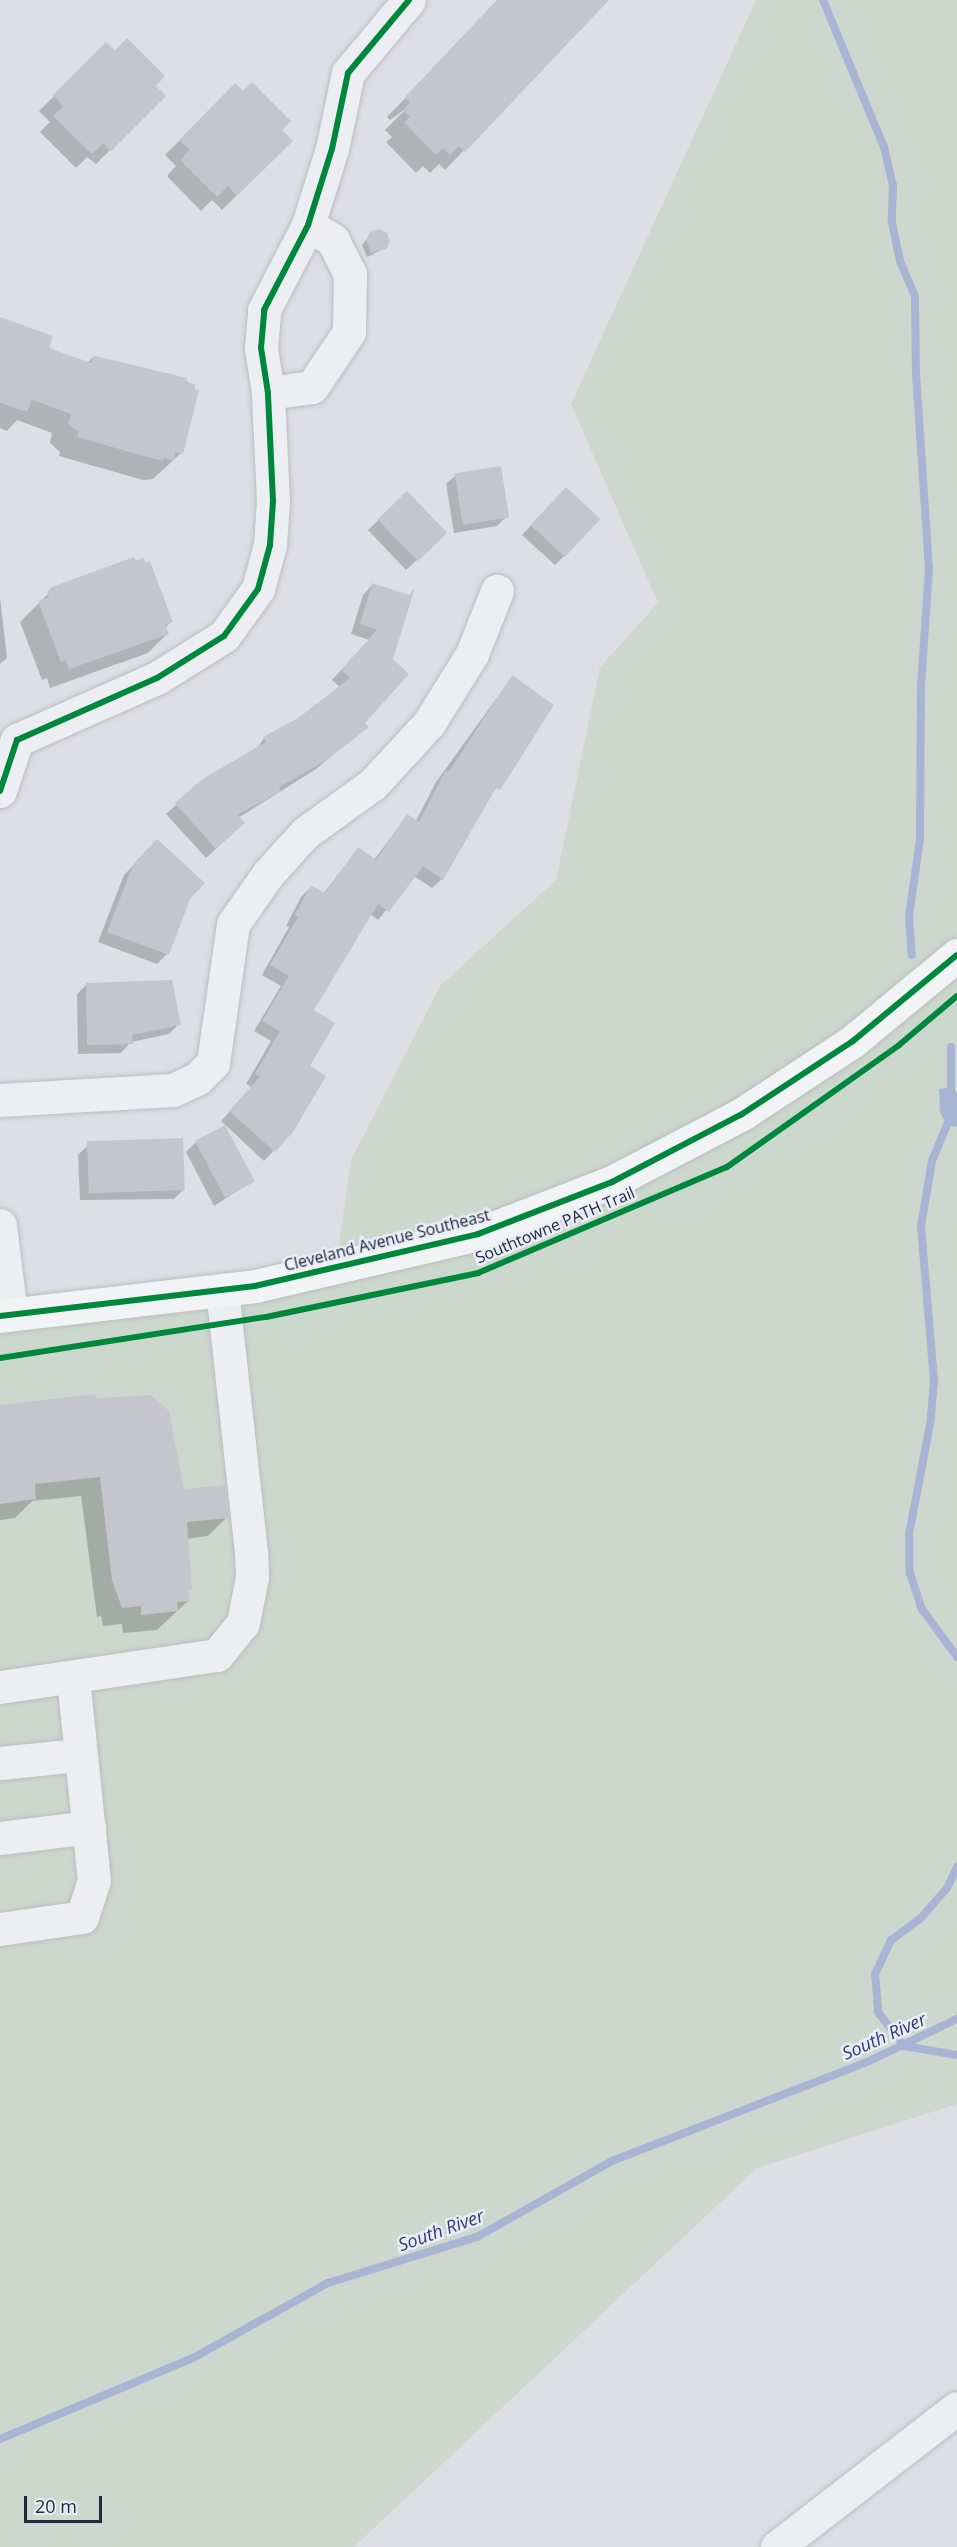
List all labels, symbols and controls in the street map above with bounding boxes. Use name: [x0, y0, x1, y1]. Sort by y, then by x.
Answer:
street label: Southtowne PATH Trail: [472, 1183, 638, 1267]
street label: Cleveland Avenue Southeast: [282, 1205, 492, 1275]
water label: South River: [839, 2008, 929, 2064]
water label: South River: [395, 2205, 487, 2255]
scale bar: [27, 2484, 105, 2522]
text: 20 m: [35, 2494, 77, 2518]

